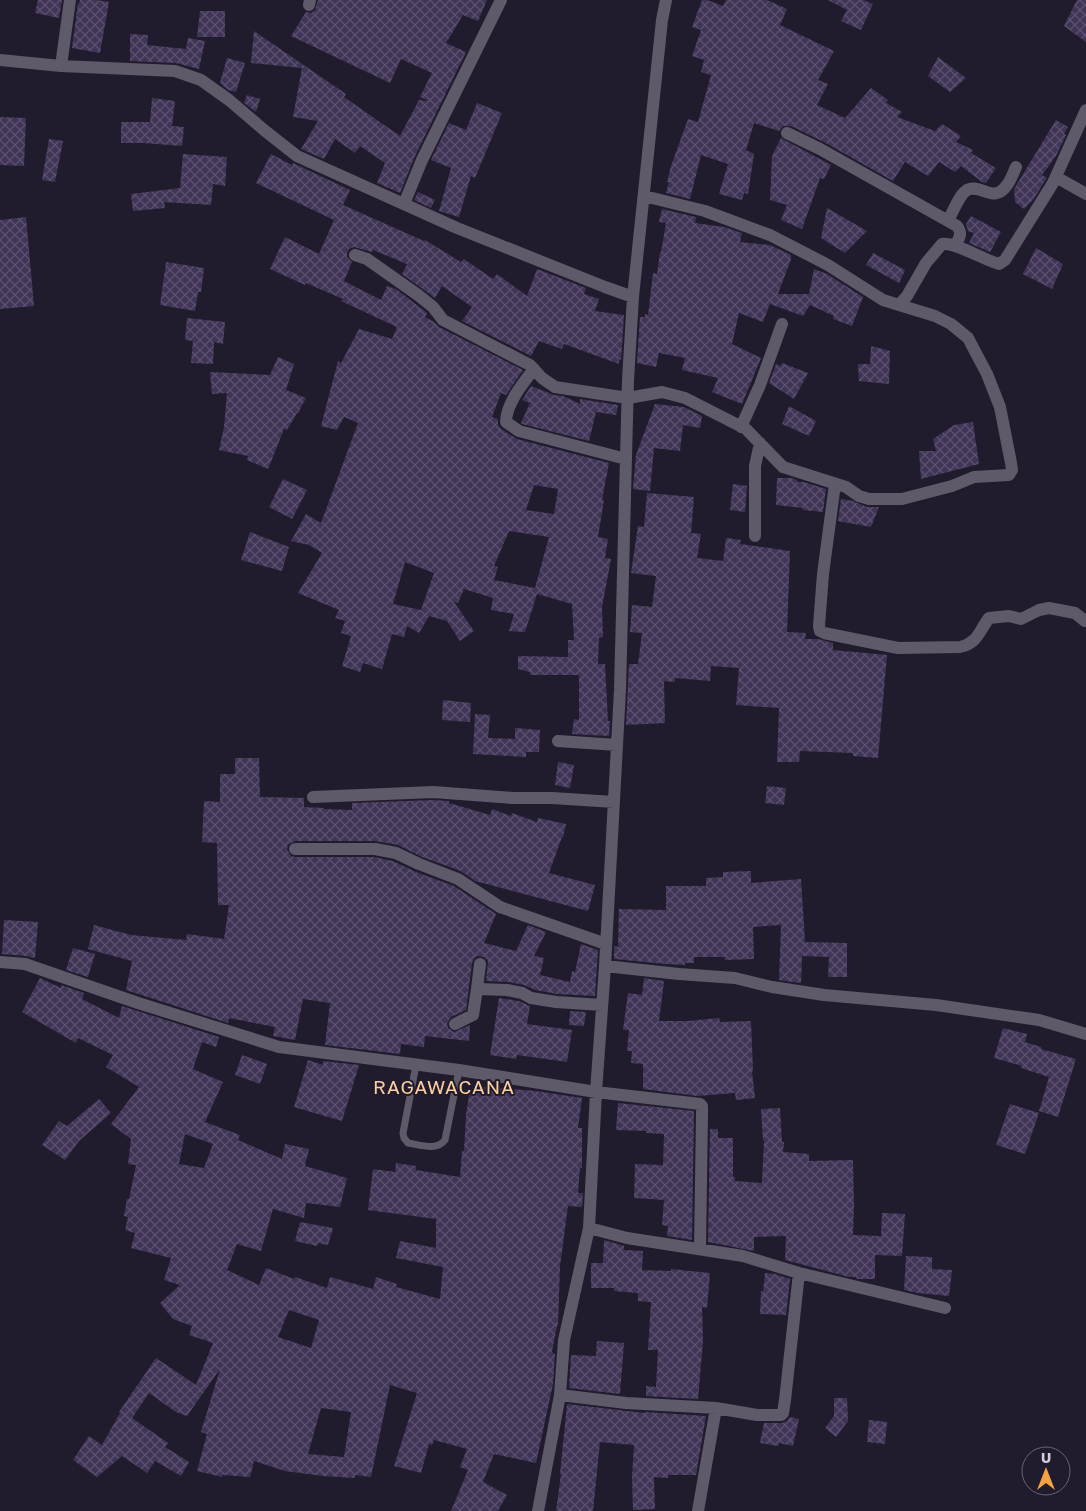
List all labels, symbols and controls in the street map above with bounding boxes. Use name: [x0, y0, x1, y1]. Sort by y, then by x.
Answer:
district label: RAGAWACANA: [373, 1075, 515, 1098]
north arrow: [1021, 1446, 1071, 1496]
text: U: [1041, 1449, 1051, 1466]

